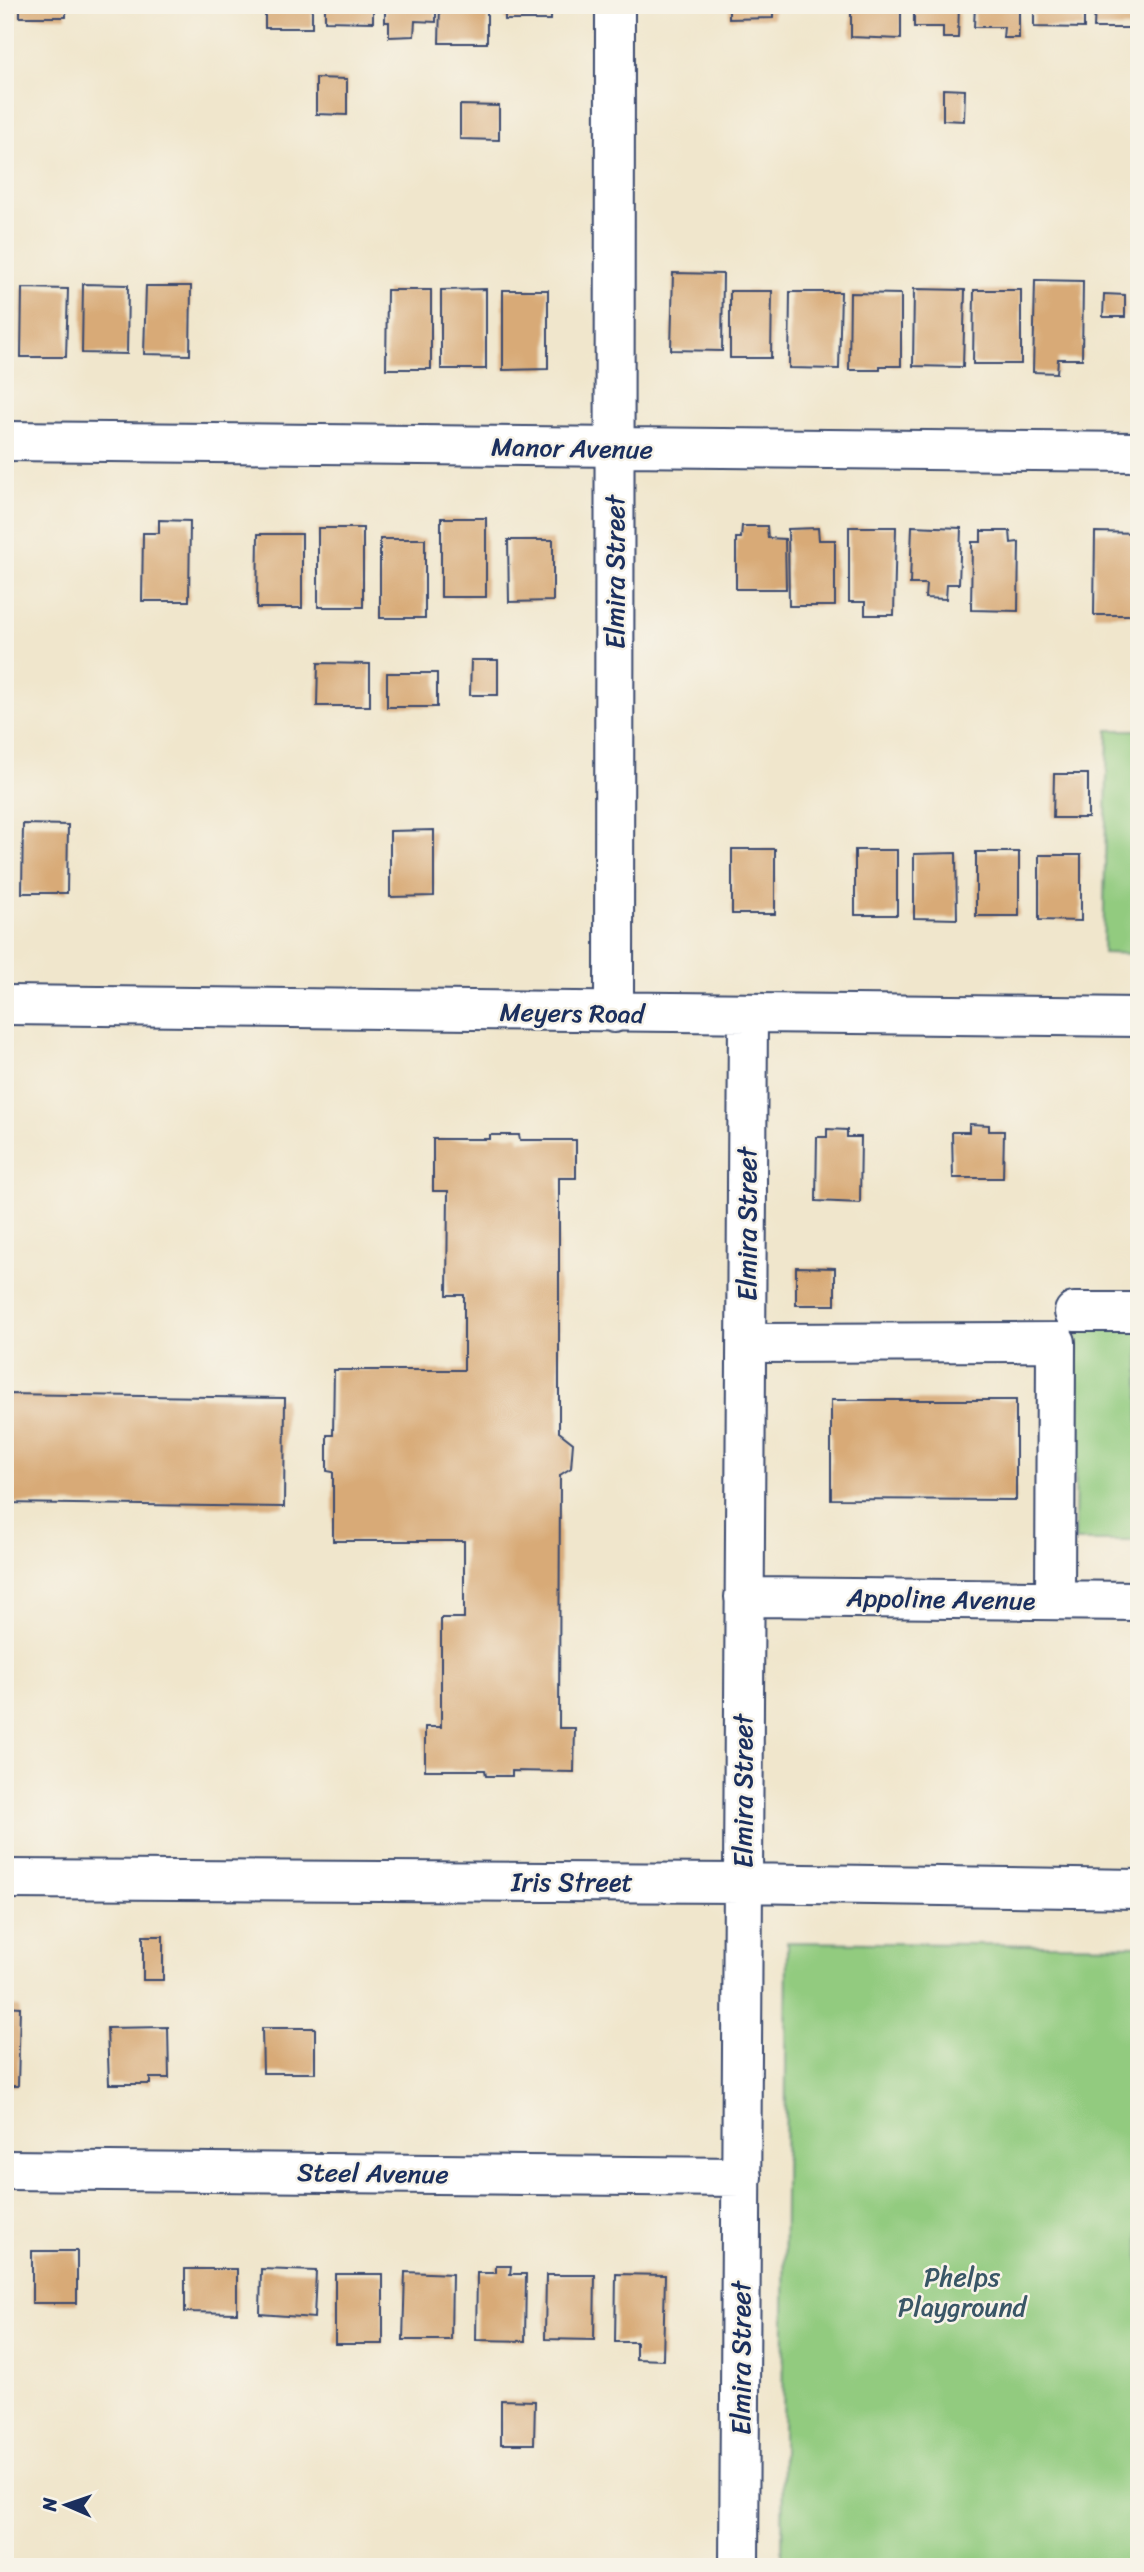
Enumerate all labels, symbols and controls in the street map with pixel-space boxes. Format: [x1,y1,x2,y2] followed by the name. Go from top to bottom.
[491,424,653,472] street label: Manor Avenue
[592,493,638,649] street label: Elmira Street
[499,989,647,1037] street label: Meyers Road
[724,1145,770,1301] street label: Elmira Street
[845,1574,1036,1624] street label: Appoline Avenue
[720,1712,766,1868] street label: Elmira Street
[510,1859,633,1905] street label: Iris Street
[297,2149,449,2197] street label: Steel Avenue
[898,2254,1028,2330] park label: Phelps Playground
[718,2279,764,2435] street label: Elmira Street
[32,2470,102,2540] north arrow
[33,2496,66,2513] text: N

